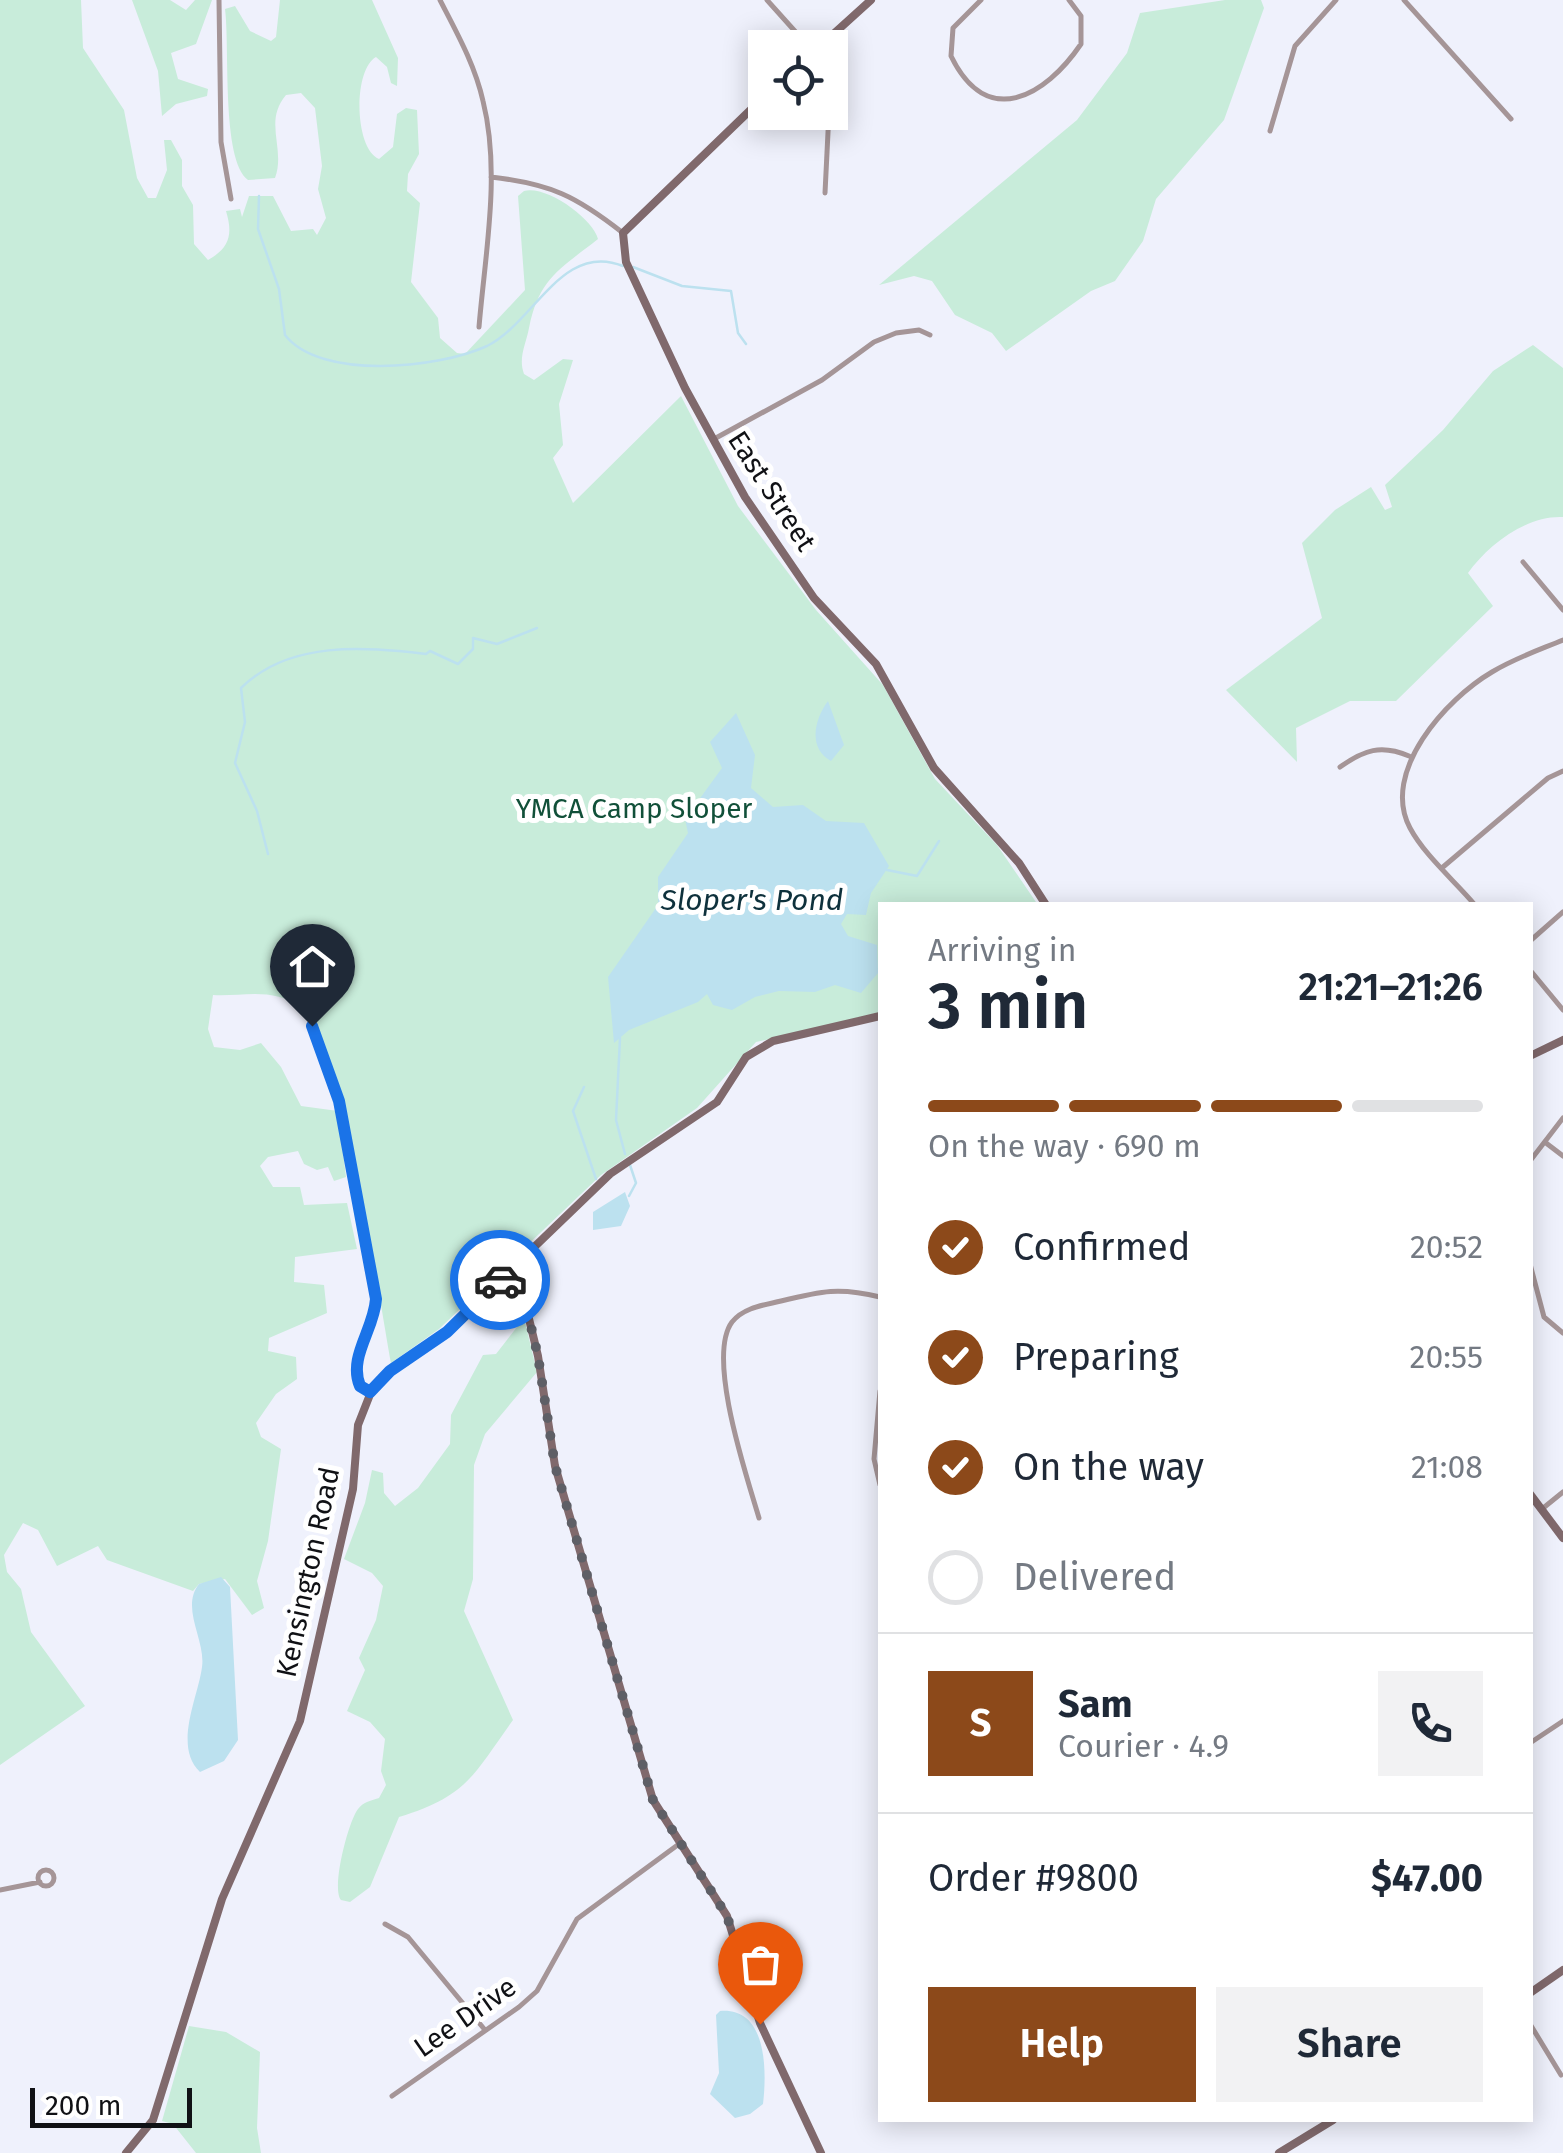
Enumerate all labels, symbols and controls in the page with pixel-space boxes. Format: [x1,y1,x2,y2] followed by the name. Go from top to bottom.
[748,30,848,130] map controls
[748,30,848,130] button: locate
[721,425,823,558] street label: East Street
[516,792,753,825] park label: YMCA Camp Sloper
[660,882,843,918] water label: Sloper's Pond
[270,924,355,1027] pin
[928,931,1076,969] text: Arriving in
[285,939,340,994] icon: home
[1299,964,1483,1010] text: 21:21–21:26
[928,967,1088,1045] text: 3 min
[928,1127,1201,1165] text: On the way · 690 m
[928,1220,983,1275] icon: check
[1013,1224,1191,1270] text: Confirmed
[1410,1228,1483,1266] text: 20:52
[450,1230,550,1330] courier
[473,1253,528,1308] icon: car
[928,1330,983,1385] icon: check
[1013,1334,1179,1380] text: Preparing
[1410,1338,1483,1376] text: 20:55
[928,1440,983,1495] icon: check
[1013,1444,1204,1490] text: On the way
[1411,1448,1483,1486] text: 21:08
[270,1464,346,1680] street label: Kensington Road
[1013,1554,1176,1600] text: Delivered
[1378,1671,1483,1776] button: phone
[1058,1681,1133,1727] text: Sam
[970,1700,991,1746] text: S
[1058,1727,1229,1765] text: Courier · 4.9
[928,1855,1139,1901] text: Order #9800
[1371,1855,1483,1901] text: $47.00
[718,1922,803,2025] pin
[733,1937,788,1992] icon: bag
[408,1970,522,2064] street label: Lee Drive
[928,1987,1196,2102] button: Help
[1216,1987,1483,2102] button: Share
[30,2083,192,2128] scale bar
[45,2089,122,2122] text: 200 m

